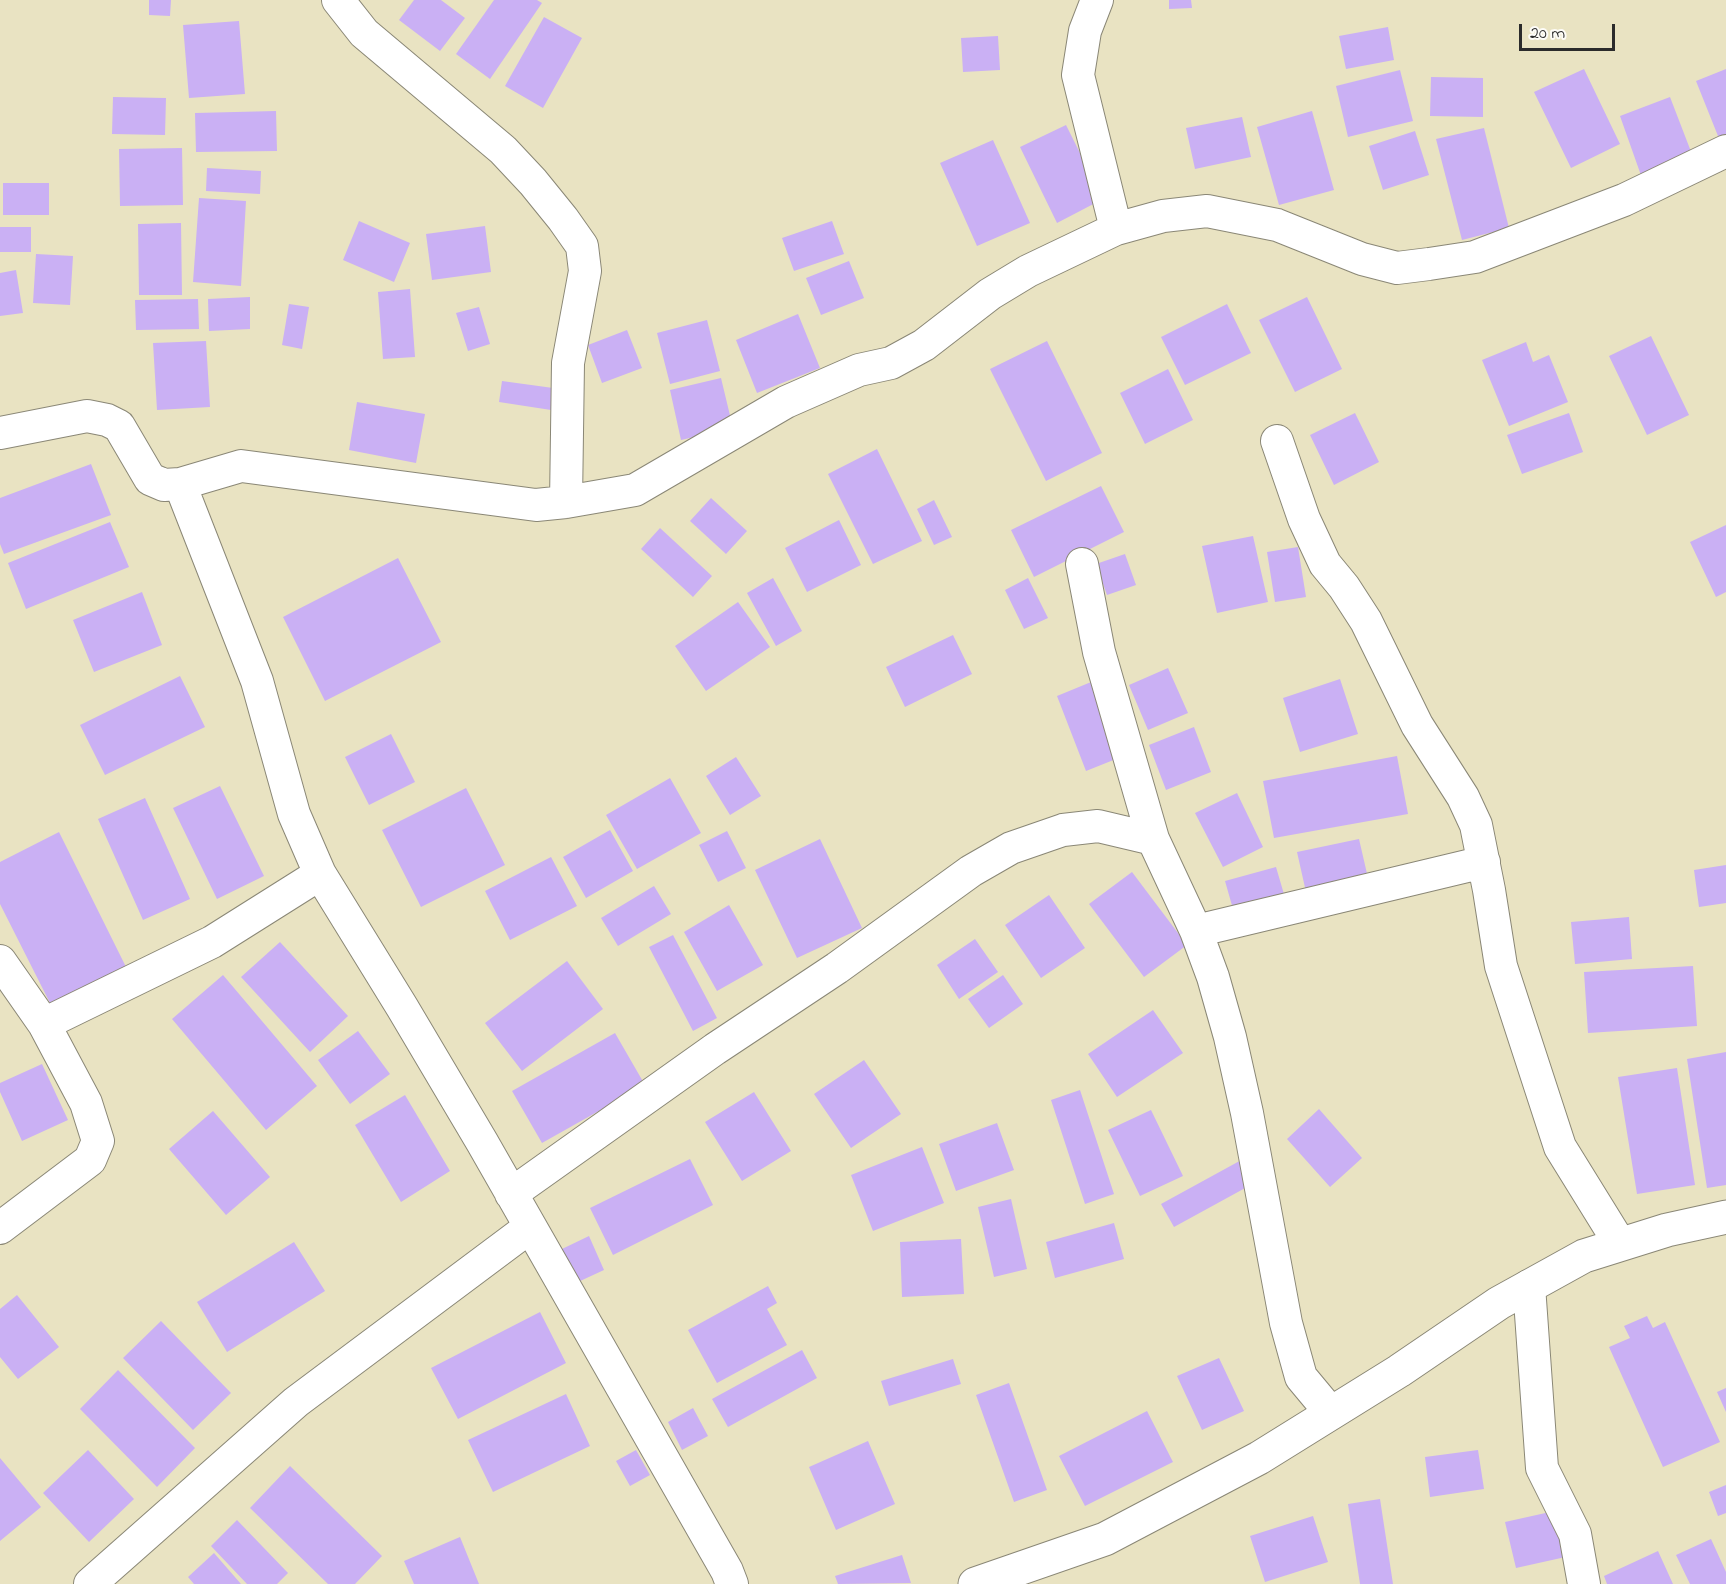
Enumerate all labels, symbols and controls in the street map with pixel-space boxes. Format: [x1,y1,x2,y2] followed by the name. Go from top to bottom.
[1522,12,1618,50] scale bar
[1530,21,1565,47] text: 20 m

